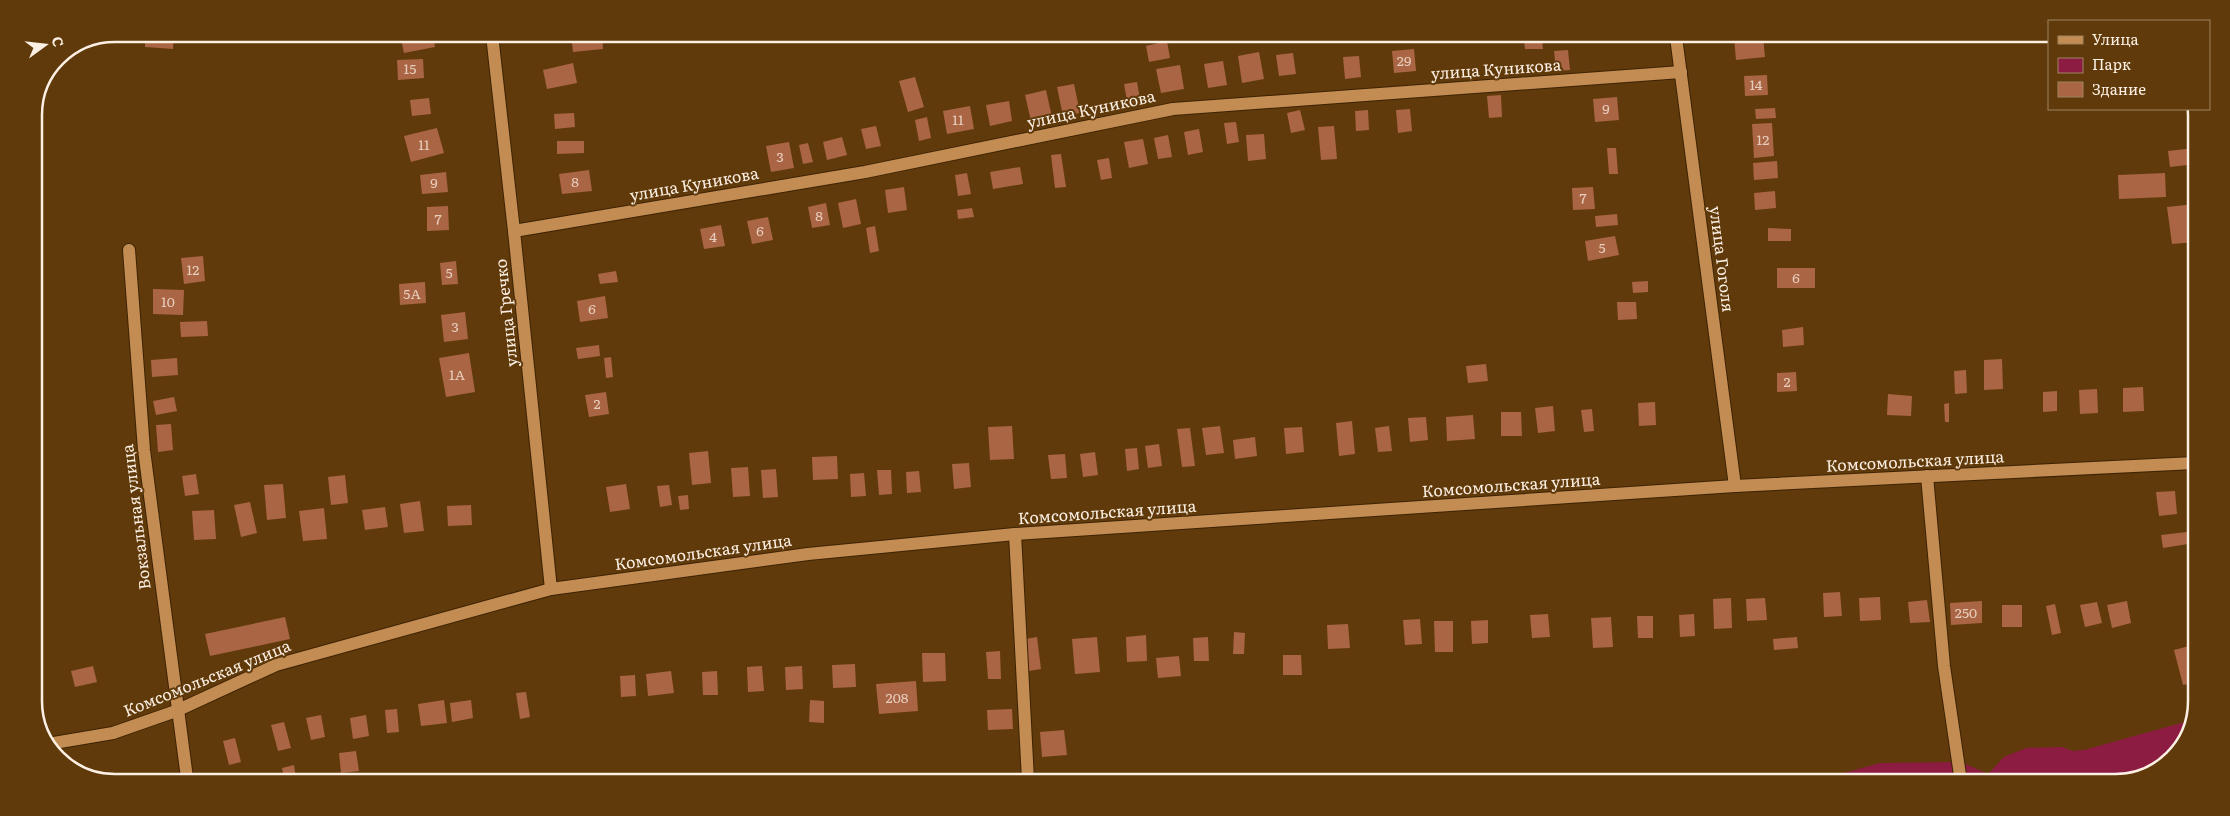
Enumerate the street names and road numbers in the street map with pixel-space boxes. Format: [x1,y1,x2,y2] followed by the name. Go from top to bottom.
[1430,51,1562,85] street label: улица Куникова
[1024,83,1158,133] street label: улица Куникова
[627,160,761,206] street label: улица Куникова
[1705,204,1741,313] street label: улица Гоголя
[487,258,523,368] street label: улица Гречко
[114,443,156,591] street label: Вокзальная улица
[1825,443,2005,477] street label: Комсомольская улица
[1421,466,1601,502] street label: Комсомольская улица
[1017,493,1197,529] street label: Комсомольская улица
[613,527,793,575] street label: Комсомольская улица
[119,632,294,722] street label: Комсомольская улица

